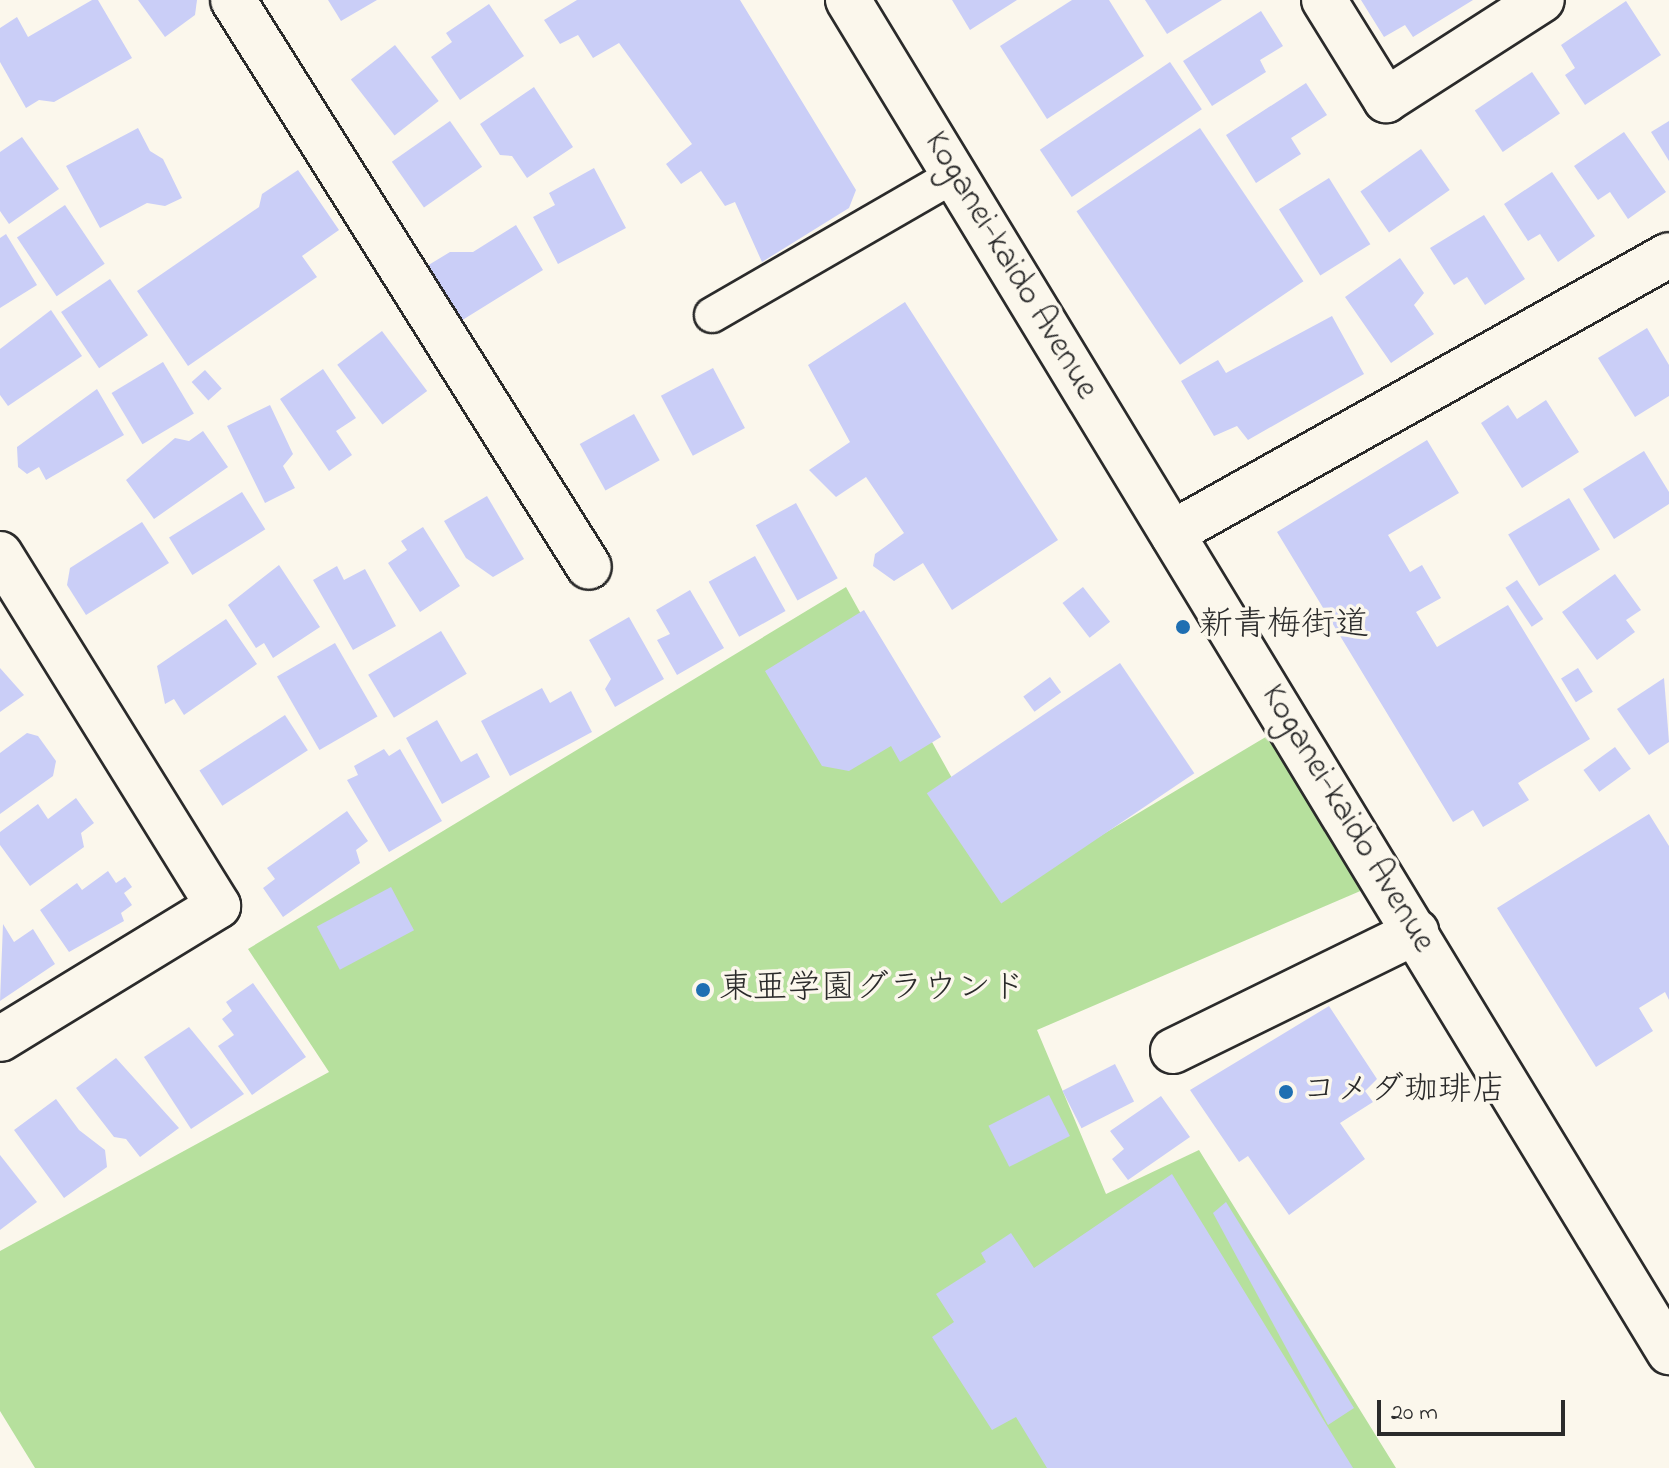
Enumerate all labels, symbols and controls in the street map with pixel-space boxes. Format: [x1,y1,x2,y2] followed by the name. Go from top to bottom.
[914,125,1106,407] street label: Koganei-kaido Avenue
[1199,607,1369,647] place label: 新青梅街道
[1174,618,1192,636] marker: 新青梅街道
[1251,678,1443,960] street label: Koganei-kaido Avenue
[719,970,1025,1010] place label: 東亜学園グラウンド
[694,981,712,999] marker: 東亜学園グラウンド
[1302,1072,1506,1112] place label: コメダ珈琲店
[1277,1083,1295,1101] marker: コメダ珈琲店
[1381,1384,1569,1434] scale bar
[1391,1396,1438,1431] text: 20 m

